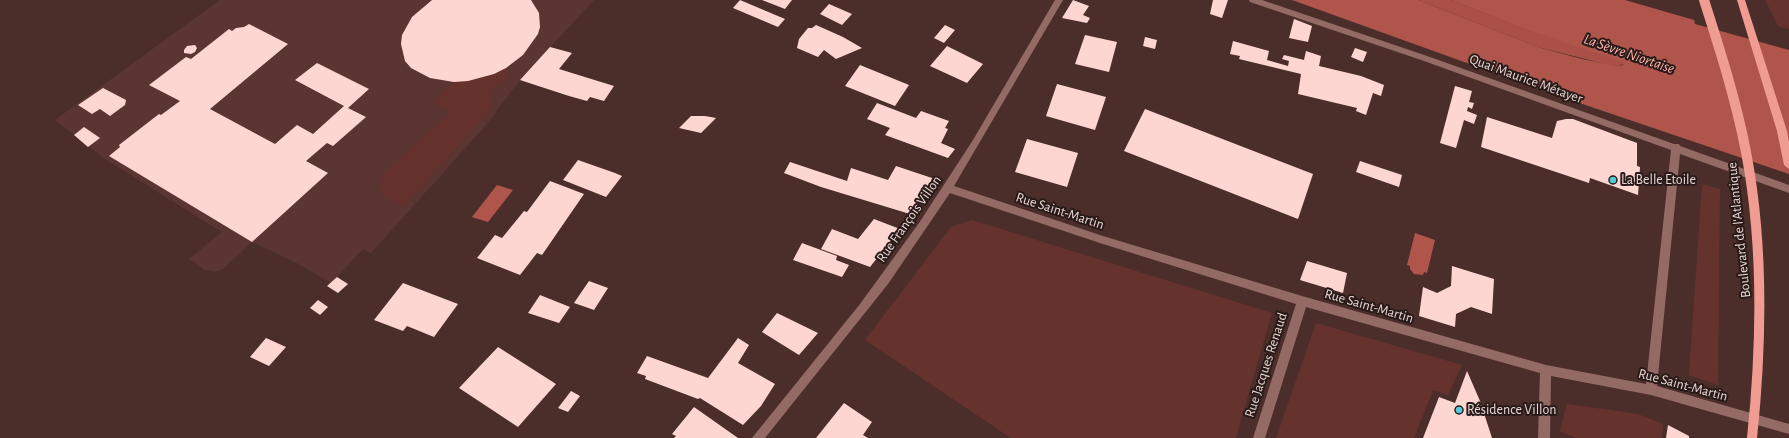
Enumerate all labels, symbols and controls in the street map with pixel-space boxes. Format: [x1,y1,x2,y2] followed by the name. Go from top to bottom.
[1581,30,1677,78] water label: La Sèvre Niortaise
[1467,51,1585,107] street label: Quai Maurice Métayer
[1724,161,1754,299] street label: Boulevard de l'Atlantique
[873,172,945,266] street label: Rue François Villon
[1621,172,1696,188] place label: La Belle Etoile
[1608,175,1618,185] marker: La Belle Etoile
[1014,189,1106,233] street label: Rue Saint-Martin
[1323,285,1415,327] street label: Rue Saint-Martin
[1241,310,1291,420] street label: Rue Jacques Renaud
[1637,365,1729,405] street label: Rue Saint-Martin
[1467,402,1557,418] place label: Résidence Villon
[1454,405,1464,415] marker: Résidence Villon

